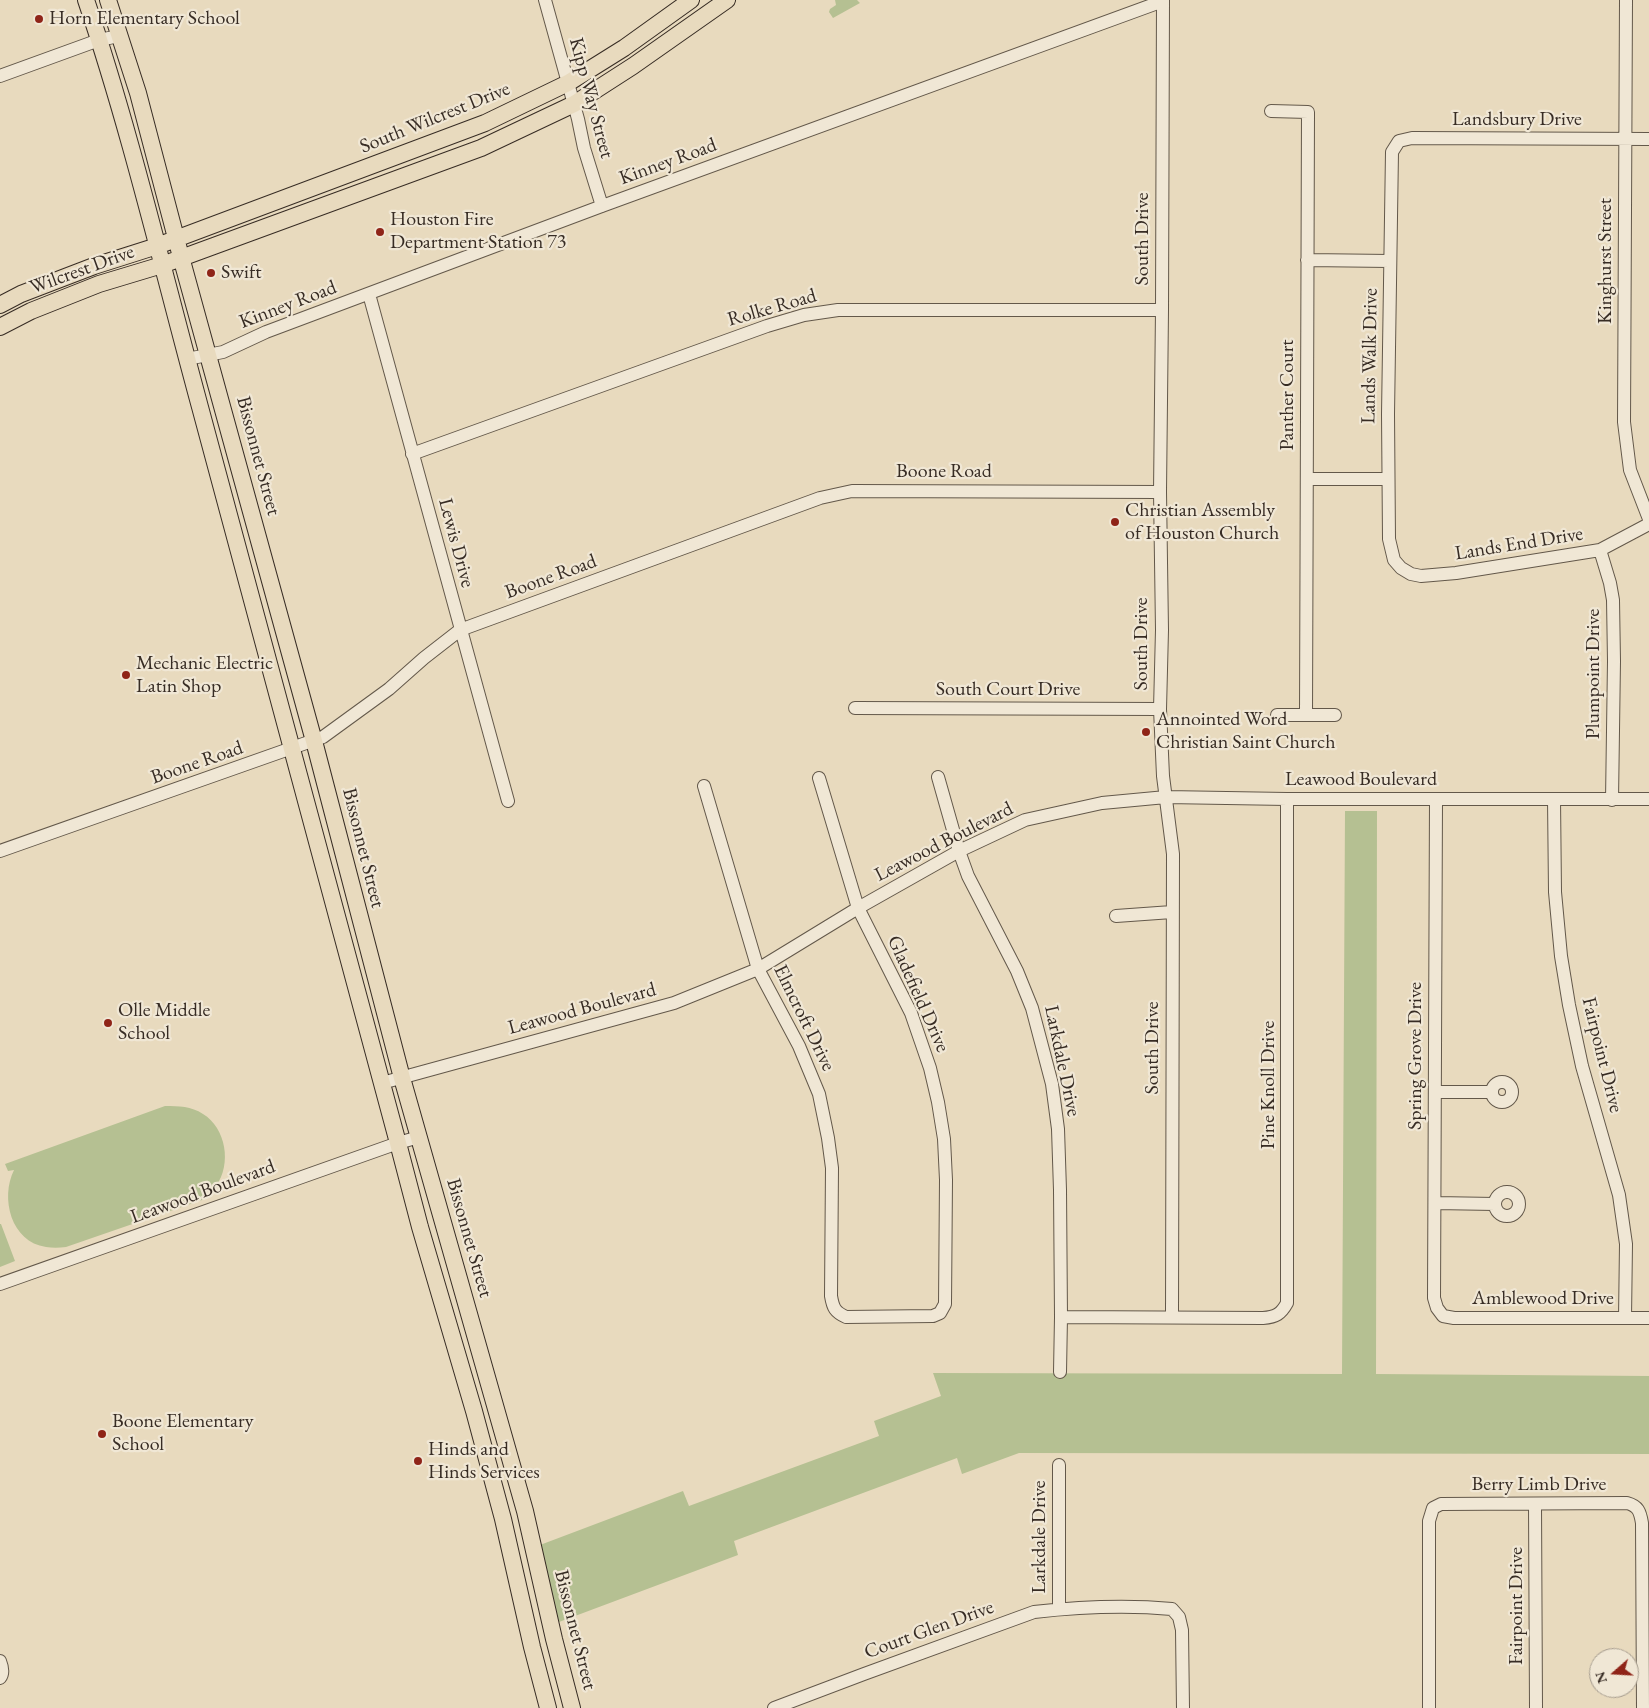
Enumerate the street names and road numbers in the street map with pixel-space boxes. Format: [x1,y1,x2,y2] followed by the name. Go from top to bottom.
[563,35,619,161] street label: Kipp Way Street
[356,77,514,159] street label: South Wilcrest Drive
[1452,108,1582,132] street label: Landsbury Drive
[616,133,720,191] street label: Kinney Road
[1131,192,1155,286] street label: South Drive
[1594,198,1618,324] street label: Kinghurst Street
[26,240,138,300] street label: Wilcrest Drive
[236,276,340,334] street label: Kinney Road
[725,284,819,332] street label: Rolke Road
[1357,288,1383,424] street label: Lands Walk Drive
[1276,339,1300,451] street label: Panther Court
[231,394,285,518] street label: Bissonnet Street
[896,460,992,484] street label: Boone Road
[433,496,479,590] street label: Lewis Drive
[1453,522,1585,566] street label: Lands End Drive
[502,549,600,605] street label: Boone Road
[1130,597,1154,691] street label: South Drive
[1582,609,1606,739] street label: Plumpoint Drive
[936,678,1080,702] street label: South Court Drive
[148,736,246,790] street label: Boone Road
[1285,768,1437,792] street label: Leawood Boulevard
[337,786,389,910] street label: Bissonnet Street
[871,797,1017,887] street label: Leawood Boulevard
[882,932,954,1056] street label: Gladefield Drive
[768,961,840,1075] street label: Elmcroft Drive
[505,978,659,1040] street label: Leawood Boulevard
[1404,982,1428,1130] street label: Spring Grove Drive
[1576,995,1628,1115] street label: Fairpoint Drive
[1141,1001,1165,1095] street label: South Drive
[1039,1003,1085,1119] street label: Larkdale Drive
[1257,1021,1281,1149] street label: Pine Knoll Drive
[127,1155,279,1229] street label: Leawood Boulevard
[441,1176,497,1300] street label: Bissonnet Street
[1472,1287,1614,1311] street label: Amblewood Drive
[1472,1473,1606,1497] street label: Berry Limb Drive
[1028,1480,1052,1594] street label: Larkdale Drive
[1505,1547,1529,1665] street label: Fairpoint Drive
[549,1568,601,1692] street label: Bissonnet Street
[861,1595,997,1665] street label: Court Glen Drive

